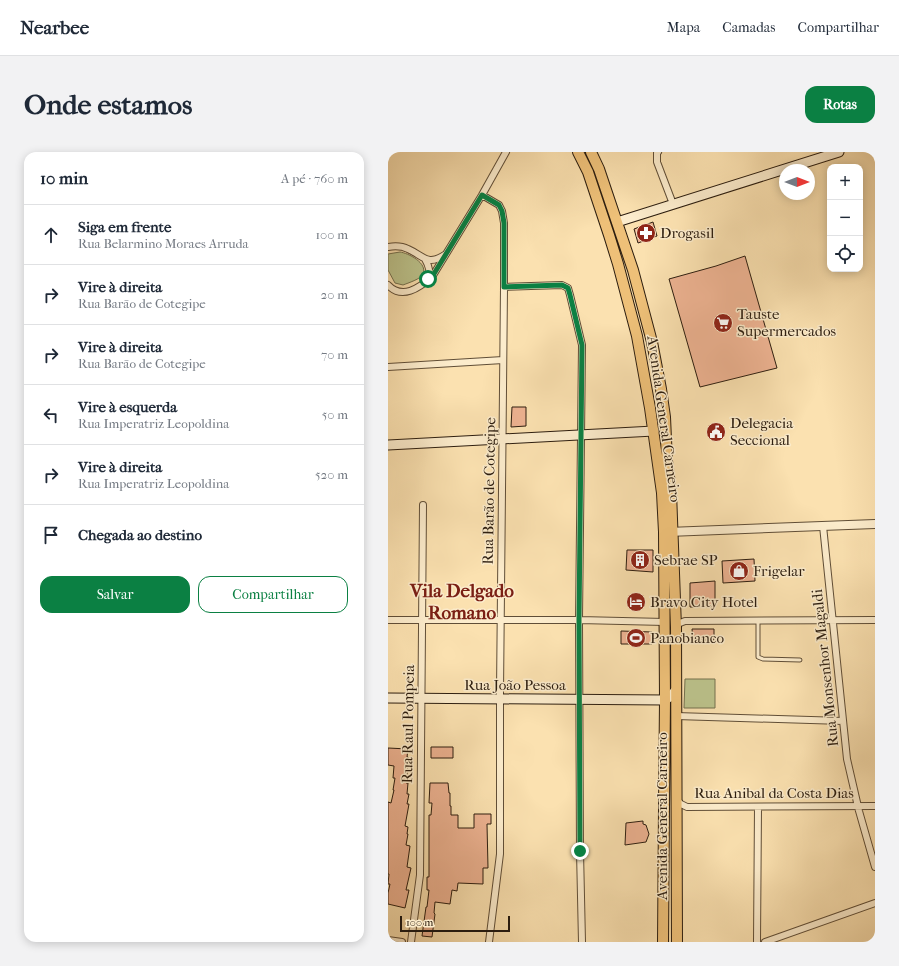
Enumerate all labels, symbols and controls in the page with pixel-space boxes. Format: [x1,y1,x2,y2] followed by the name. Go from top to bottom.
[20,17,89,39] text: Nearbee
[667,19,700,36] text: Mapa
[722,19,776,36] text: Camadas
[798,19,879,36] text: Compartilhar
[805,86,875,123] button: Rotas
[24,88,192,121] text: Onde estamos
[779,164,815,200] north arrow
[827,164,863,272] map controls
[827,164,863,200] button: +
[40,168,88,188] text: 10 min
[281,171,348,186] text: A pé · 760 m
[827,200,863,236] button: −
[78,218,171,236] text: Siga em frente
[635,222,657,244] pharmacy icon: Drogasil
[40,224,62,246] icon: ahead
[660,224,714,242] place label: Drogasil
[315,227,348,242] text: 100 m
[78,236,249,251] text: Rua Belarmino Moraes Arruda
[827,236,863,272] button: locate
[419,270,437,288] route start
[78,278,162,296] text: Vire à direita
[40,284,62,306] icon: right
[321,287,348,302] text: 20 m
[78,296,206,311] text: Rua Barão de Cotegipe
[737,305,837,340] place label: Tauste Supermercados
[712,312,734,334] supermarket icon: Tauste Supermercados
[643,334,685,504] street label: Avenida General Carneiro
[78,338,162,356] text: Vire à direita
[40,344,62,366] icon: right
[321,347,348,362] text: 70 m
[78,356,206,371] text: Rua Barão de Cotegipe
[78,398,177,416] text: Vire à esquerda
[40,404,62,426] icon: left
[322,407,348,422] text: 50 m
[730,414,794,449] place label: Delegacia Seccional
[78,416,229,431] text: Rua Imperatriz Leopoldina
[479,417,499,565] street label: Rua Barão de Cotegipe
[705,421,727,443] public building icon: Delegacia Seccional
[78,458,162,476] text: Vire à direita
[40,464,62,486] icon: right
[315,467,348,482] text: 520 m
[78,476,229,491] text: Rua Imperatriz Leopoldina
[40,524,62,546] icon: arrive
[78,526,202,544] text: Chegada ao destino
[629,549,651,571] building icon: Sebrae SP
[654,551,718,569] place label: Sebrae SP
[728,560,750,582] shop icon: Frigelar
[753,562,805,580] place label: Frigelar
[40,576,190,613] button: Salvar
[198,576,348,613] button: Compartilhar
[409,580,514,624] district label: Vila Delgado Romano
[808,588,842,748] street label: Rua Monsenhor Magaldi
[625,591,647,613] hotel icon: Bravo City Hotel
[650,593,758,611] place label: Bravo City Hotel
[625,627,647,649] sports icon: Panobianco
[650,629,724,647] place label: Panobianco
[398,663,418,784] street label: Rua Raul Pompeia
[464,676,567,694] street label: Rua João Pessoa
[653,732,671,901] street label: Avenida General Carneiro
[694,784,854,802] street label: Rua Anibal da Costa Dias
[571,842,589,860] route end
[400,914,510,933] scale bar
[406,916,434,929] text: 100 m

